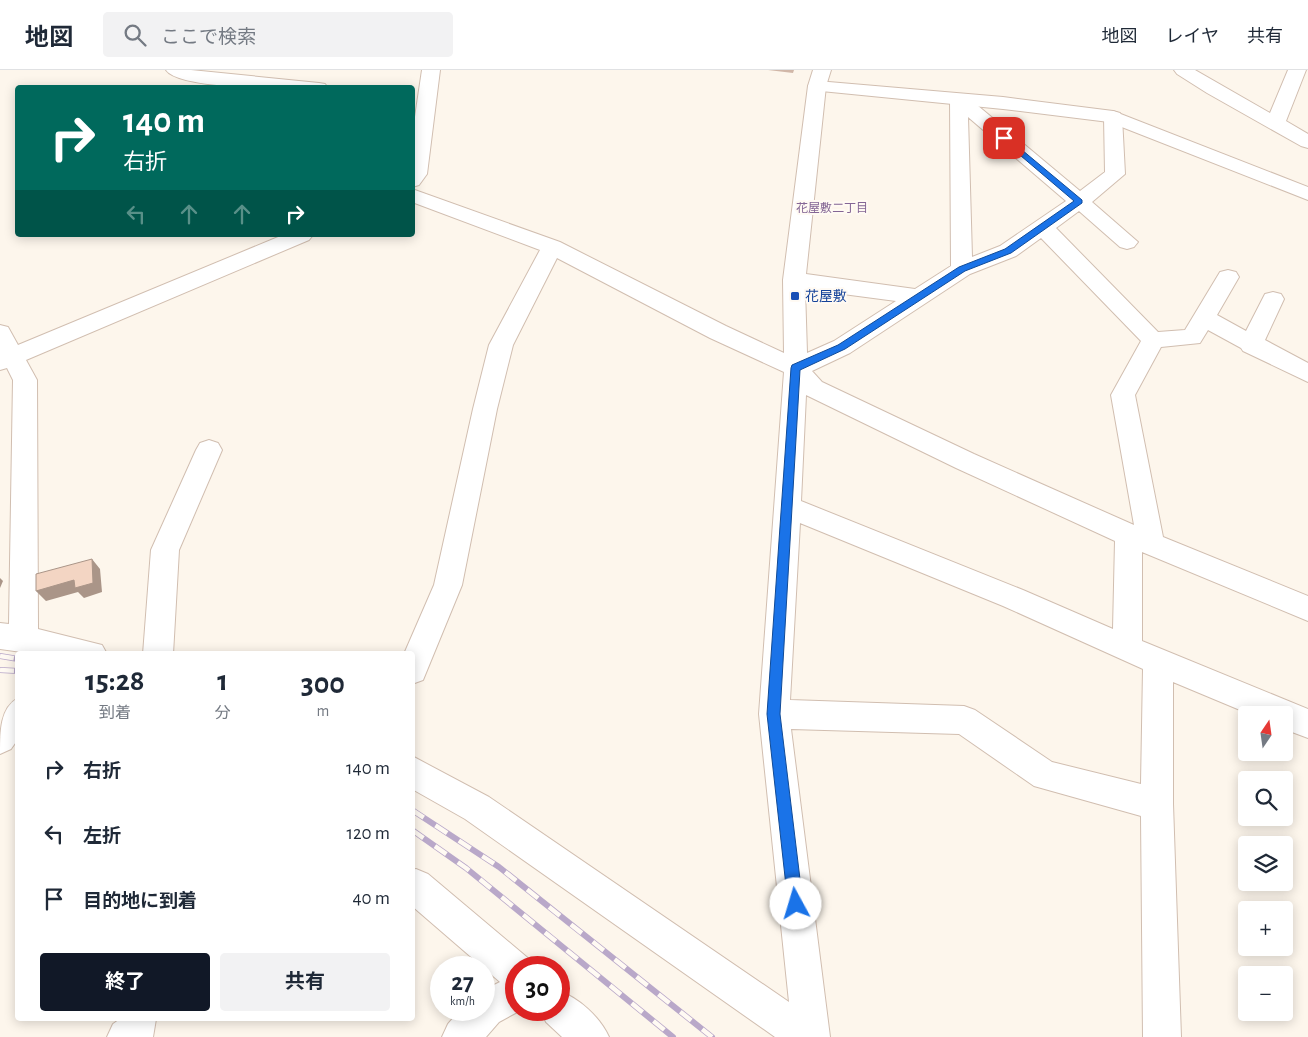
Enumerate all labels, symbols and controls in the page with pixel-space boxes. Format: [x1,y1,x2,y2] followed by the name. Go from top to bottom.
[103,12,453,57] search box
[121,21,149,49] icon: search
[25,26,73,50] text: 地図
[161,28,256,47] text: ここで検索
[1102,28,1138,46] text: 地図
[1166,28,1219,46] text: レイヤ
[1247,28,1283,46] text: 共有
[123,104,205,139] text: 140 m
[40,105,105,170] icon: right
[983,117,1025,159] pin
[990,124,1018,152] icon: arrive
[123,151,167,173] text: 右折
[122,200,150,228] icon: left
[175,200,203,228] icon: ahead
[228,200,256,228] icon: ahead
[281,200,309,228] icon: right
[796,201,868,214] district label: 花屋敷二丁目
[805,288,847,304] place label: 花屋敷
[789,290,801,302] marker: 花屋敷
[85,666,145,696] text: 15:28
[217,666,228,696] text: 1
[301,669,345,699] text: 300
[316,703,329,719] text: m
[99,705,131,721] text: 到着
[215,705,231,721] text: 分
[1238,706,1292,761] north arrow
[1238,706,1293,1021] map controls
[40,755,68,783] icon: right
[346,759,390,778] text: 140 m
[83,762,121,781] text: 右折
[1238,771,1293,826] button: search
[40,820,68,848] icon: left
[346,824,390,843] text: 120 m
[83,827,121,846] text: 左折
[1238,836,1293,891] button: layers
[769,877,821,929] position arrow
[40,885,68,913] icon: arrive
[352,889,390,908] text: 40 m
[83,892,197,911] text: 目的地に到着
[1238,901,1293,956] button: +
[40,953,210,1011] button: 終了
[220,953,390,1011] button: 共有
[505,956,570,1021] speed limit sign: 30
[1238,966,1293,1021] button: −
[451,970,474,995] text: 27
[450,995,475,1007] text: km/h

